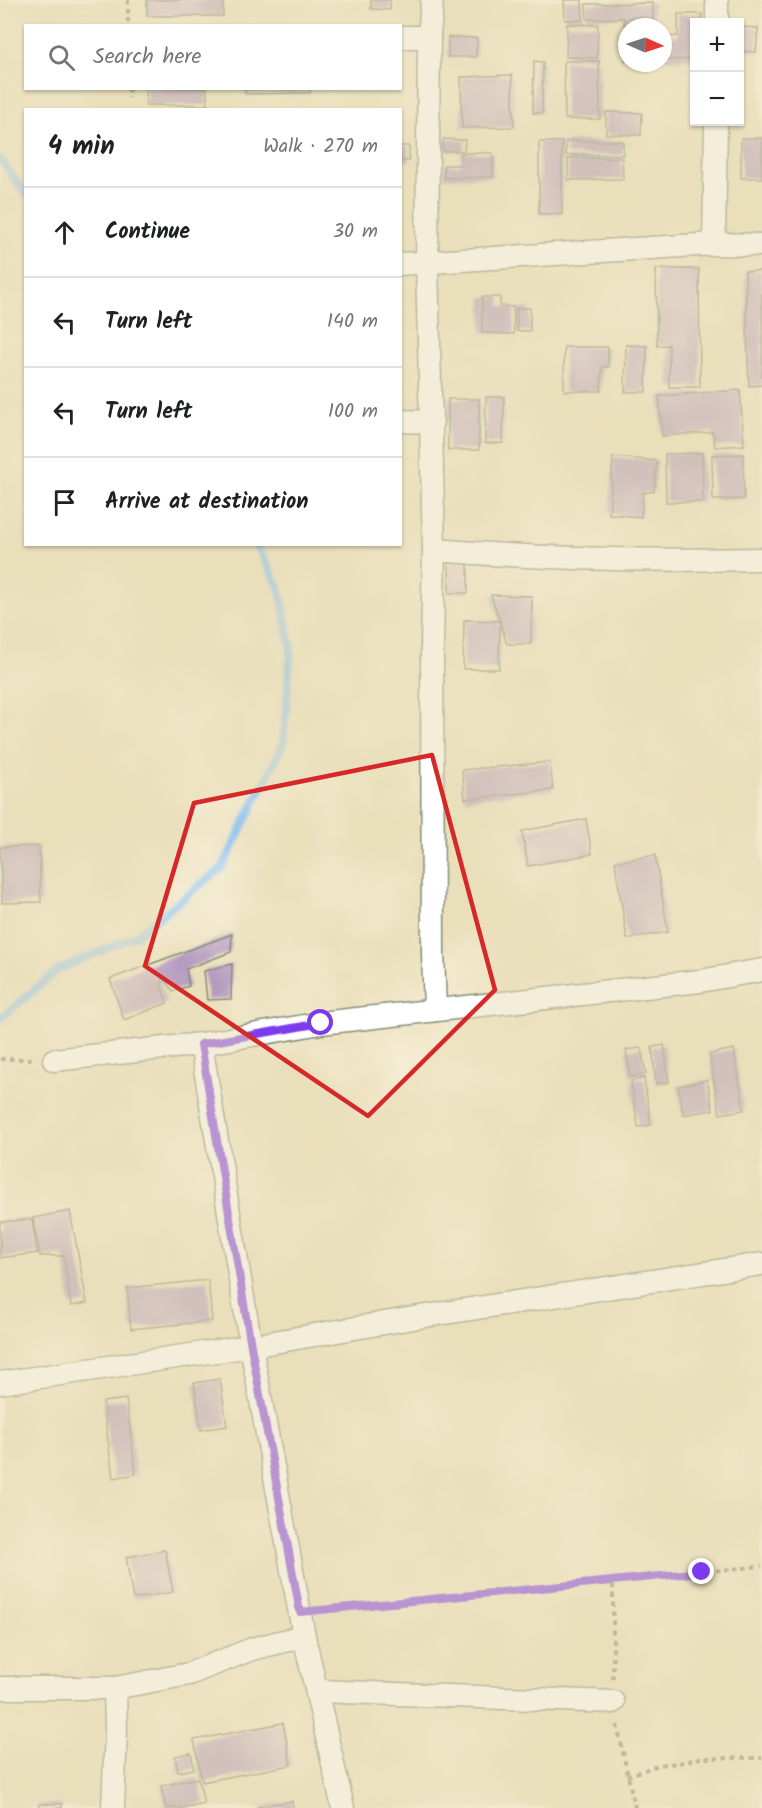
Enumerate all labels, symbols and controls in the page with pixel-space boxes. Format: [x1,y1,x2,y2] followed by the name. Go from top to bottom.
[618,18,672,72] north arrow
[690,18,744,126] map controls
[690,18,744,72] button: +
[24,24,402,90] search box
[93,40,201,75] text: Search here
[45,41,78,74] icon: search
[690,72,744,126] button: −
[48,126,115,168] text: 4 min
[263,131,378,163] text: Walk · 270 m
[105,215,190,250] text: Continue
[48,216,81,249] icon: ahead
[333,216,378,248] text: 30 m
[105,305,192,340] text: Turn left
[48,306,81,339] icon: left
[327,306,378,338] text: 140 m
[105,395,192,430] text: Turn left
[48,396,81,429] icon: left
[328,396,378,428] text: 100 m
[105,485,308,520] text: Arrive at destination
[48,486,81,519] icon: arrive
[307,1009,333,1035] route start
[688,1558,714,1584] route end

